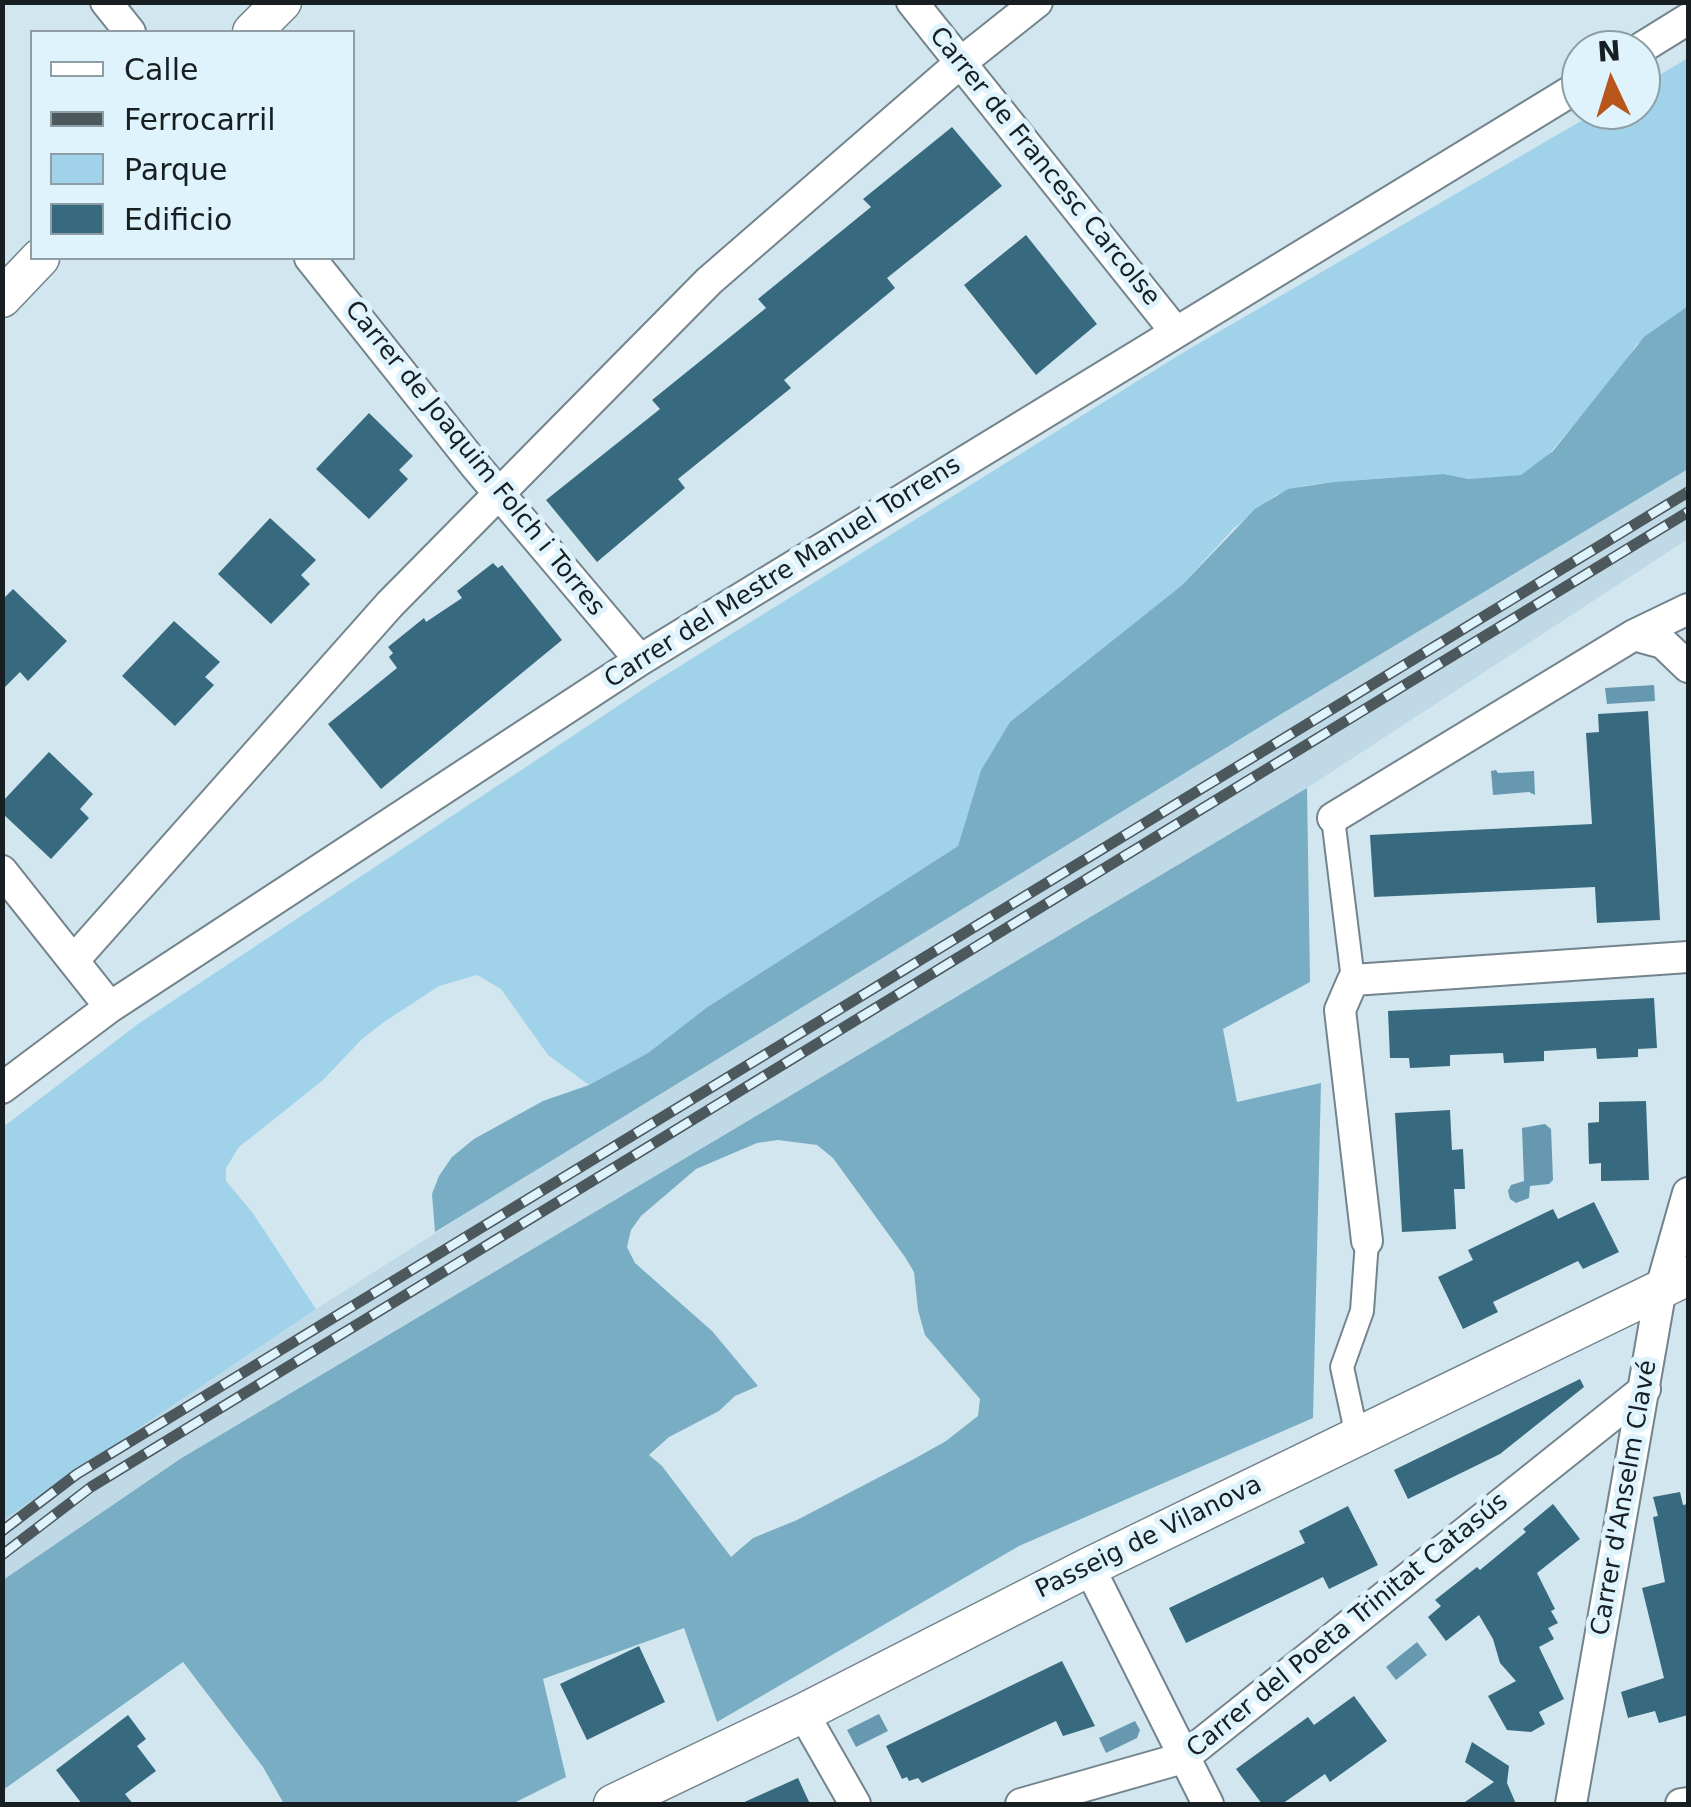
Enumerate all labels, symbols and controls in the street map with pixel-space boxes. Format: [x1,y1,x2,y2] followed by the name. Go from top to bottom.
[922,22,1166,312] street label: Carrer de Francesc Carcolse
[30,30,355,260] legend
[1561,30,1661,130] north arrow
[1596,34,1622,69] text: N
[124,52,198,87] text: Calle
[124,102,276,137] text: Ferrocarril
[124,152,227,187] text: Parque
[124,202,232,237] text: Edificio
[338,295,610,623] street label: Carrer de Joaquim Folch i Torres
[600,451,966,695] street label: Carrer del Mestre Manuel Torrens
[1586,1358,1664,1638] street label: Carrer d'Anselm Clavé
[1031,1470,1267,1606] street label: Passeig de Vilanova
[1181,1487,1515,1765] street label: Carrer del Poeta Trinitat Catasús

